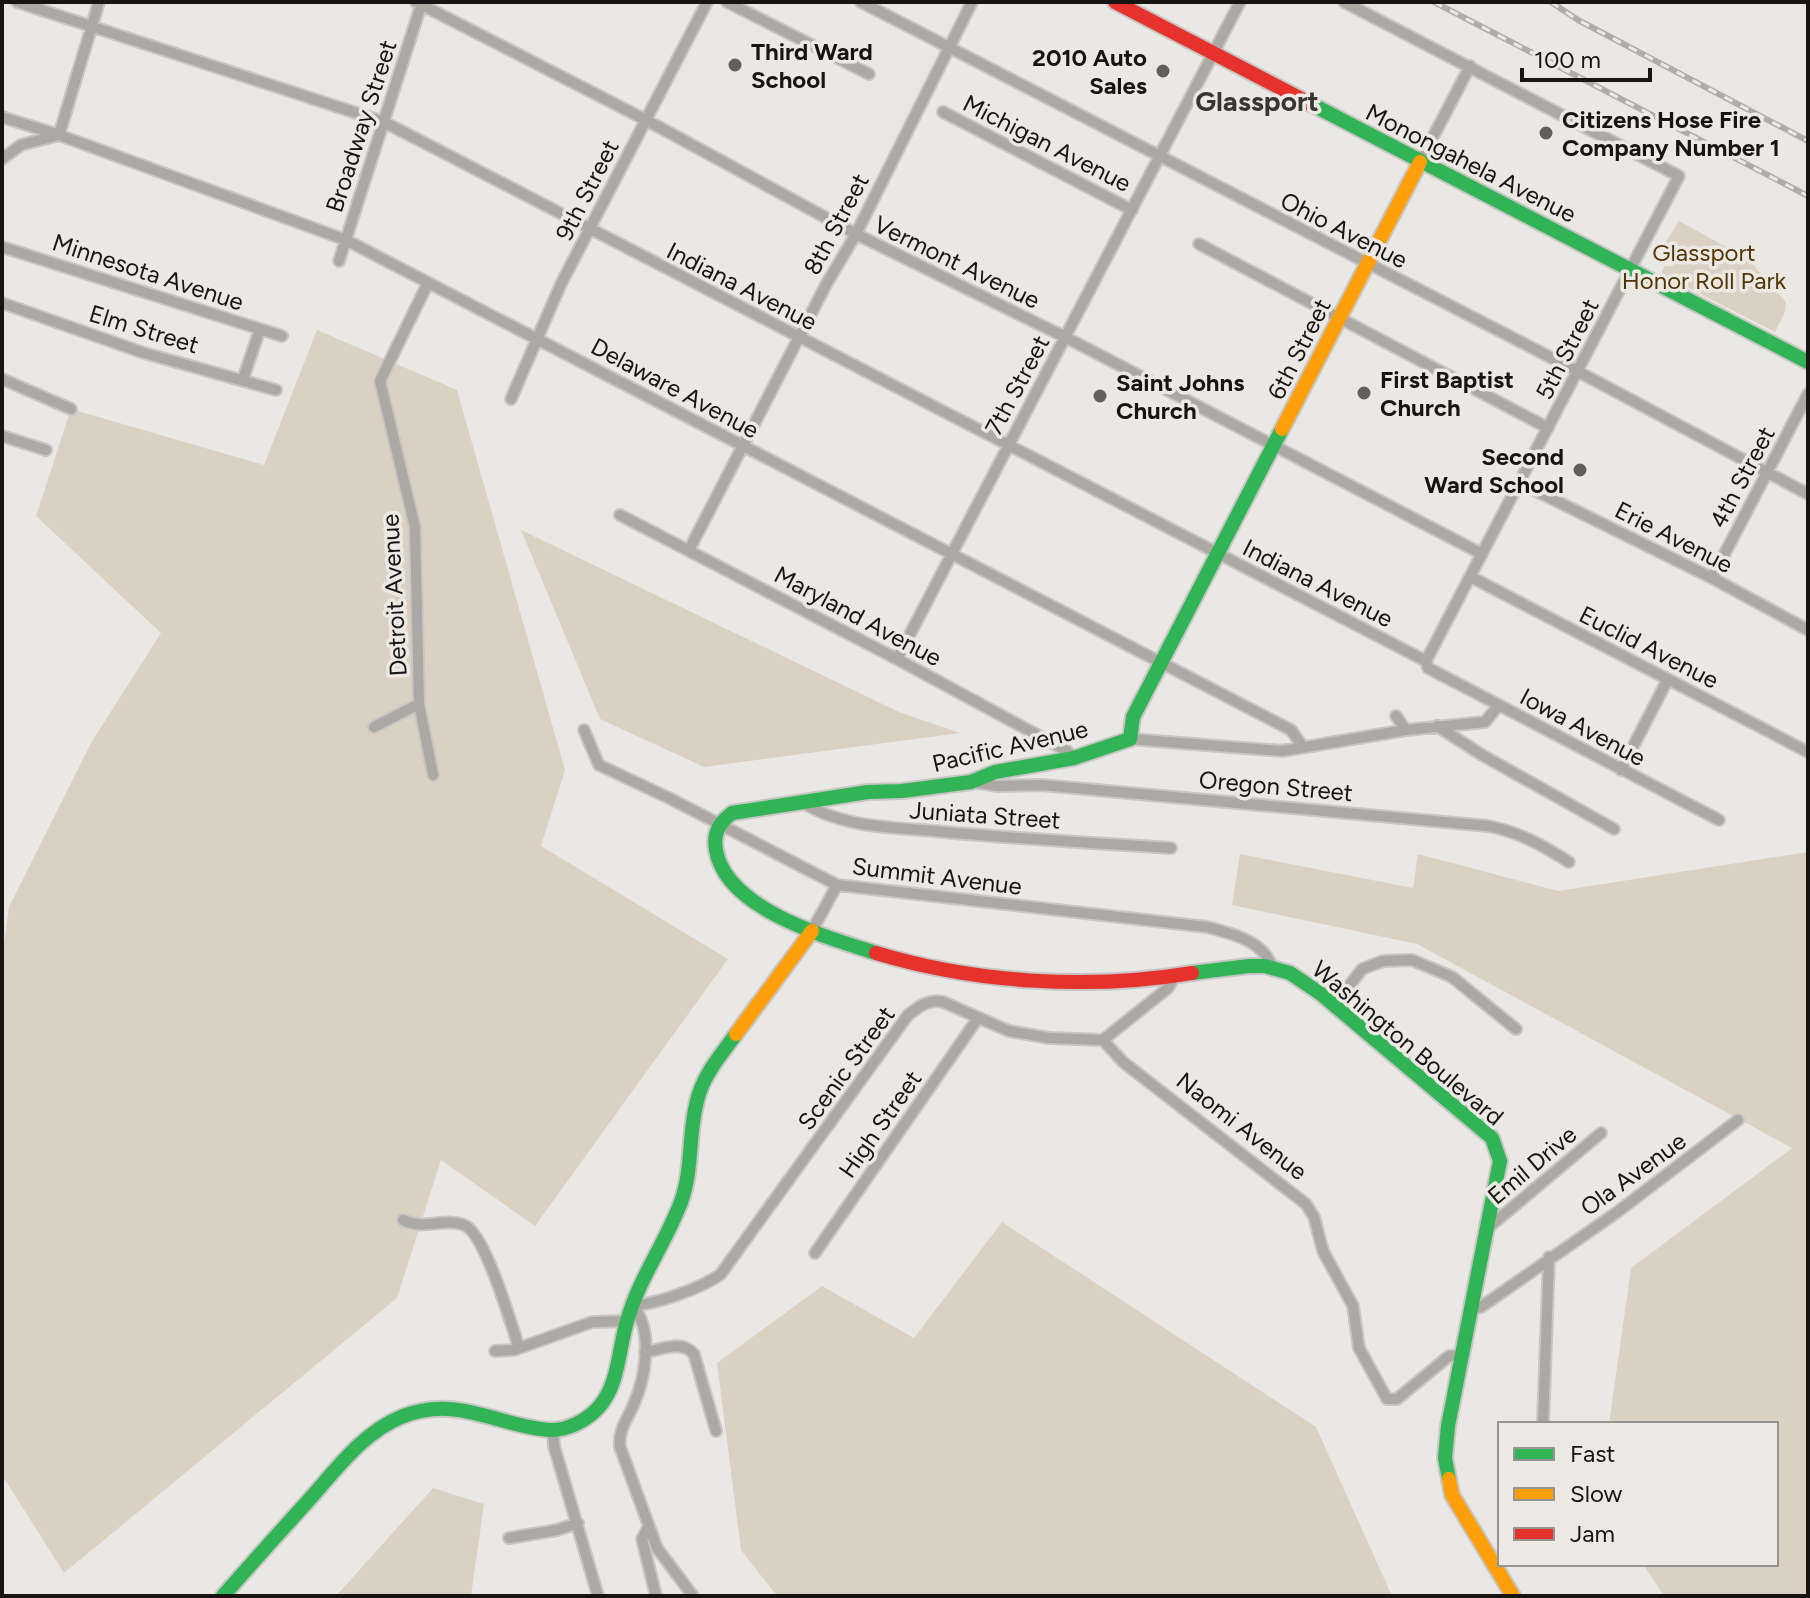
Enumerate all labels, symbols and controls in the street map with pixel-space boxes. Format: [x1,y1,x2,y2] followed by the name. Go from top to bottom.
[1522,32,1650,82] scale bar
[319,36,403,216] street label: Broadway Street
[751,37,873,94] place label: Third Ward School
[1032,43,1147,100] place label: 2010 Auto Sales
[1534,45,1601,74] text: 100 m
[726,56,744,74] marker: Third Ward School
[1154,62,1172,80] marker: 2010 Auto Sales
[1195,84,1319,118] district label: Glassport
[958,88,1136,198] street label: Michigan Avenue
[1361,97,1581,229] street label: Monongahela Avenue
[1562,105,1780,162] place label: Citizens Hose Fire Company Number 1
[1537,124,1555,142] marker: Citizens Hose Fire Company Number 1
[549,135,625,245] street label: 9th Street
[797,168,875,280] street label: 8th Street
[1276,186,1412,274] street label: Ohio Avenue
[869,209,1045,315] street label: Vermont Avenue
[49,227,247,317] street label: Minnesota Avenue
[662,236,822,336] street label: Indiana Avenue
[1622,238,1787,295] park label: Glassport Honor Roll Park
[1261,294,1337,404] street label: 6th Street
[1529,294,1605,404] street label: 5th Street
[86,299,202,359] street label: Elm Street
[979,330,1055,440] street label: 7th Street
[586,332,764,444] street label: Delaware Avenue
[1380,365,1514,422] place label: First Baptist Church
[1116,368,1244,425] place label: Saint Johns Church
[1355,384,1373,402] marker: First Baptist Church
[1091,387,1109,405] marker: Saint Johns Church
[1703,421,1781,533] street label: 4th Street
[1424,442,1564,499] place label: Second Ward School
[1571,461,1589,479] marker: Second Ward School
[1610,495,1738,579] street label: Erie Avenue
[375,513,413,677] street label: Detroit Avenue
[1238,533,1398,633] street label: Indiana Avenue
[769,560,947,672] street label: Maryland Avenue
[1574,599,1724,695] street label: Euclid Avenue
[1515,682,1651,772] street label: Iowa Avenue
[929,714,1091,778] street label: Pacific Avenue
[1198,765,1354,807] street label: Oregon Street
[909,795,1061,835] street label: Juniata Street
[851,851,1023,901] street label: Summit Avenue
[1306,954,1510,1132] street label: Washington Boulevard
[791,1000,901,1136] street label: Scenic Street
[833,1065,927,1183] street label: High Street
[1171,1066,1313,1186] street label: Naomi Avenue
[1482,1120,1582,1210] street label: Emil Drive
[1575,1126,1691,1222] street label: Ola Avenue
[1498,1422,1778,1566] legend
[1570,1439,1615,1468] text: Fast
[1570,1479,1623,1508] text: Slow
[1570,1519,1615,1548] text: Jam

